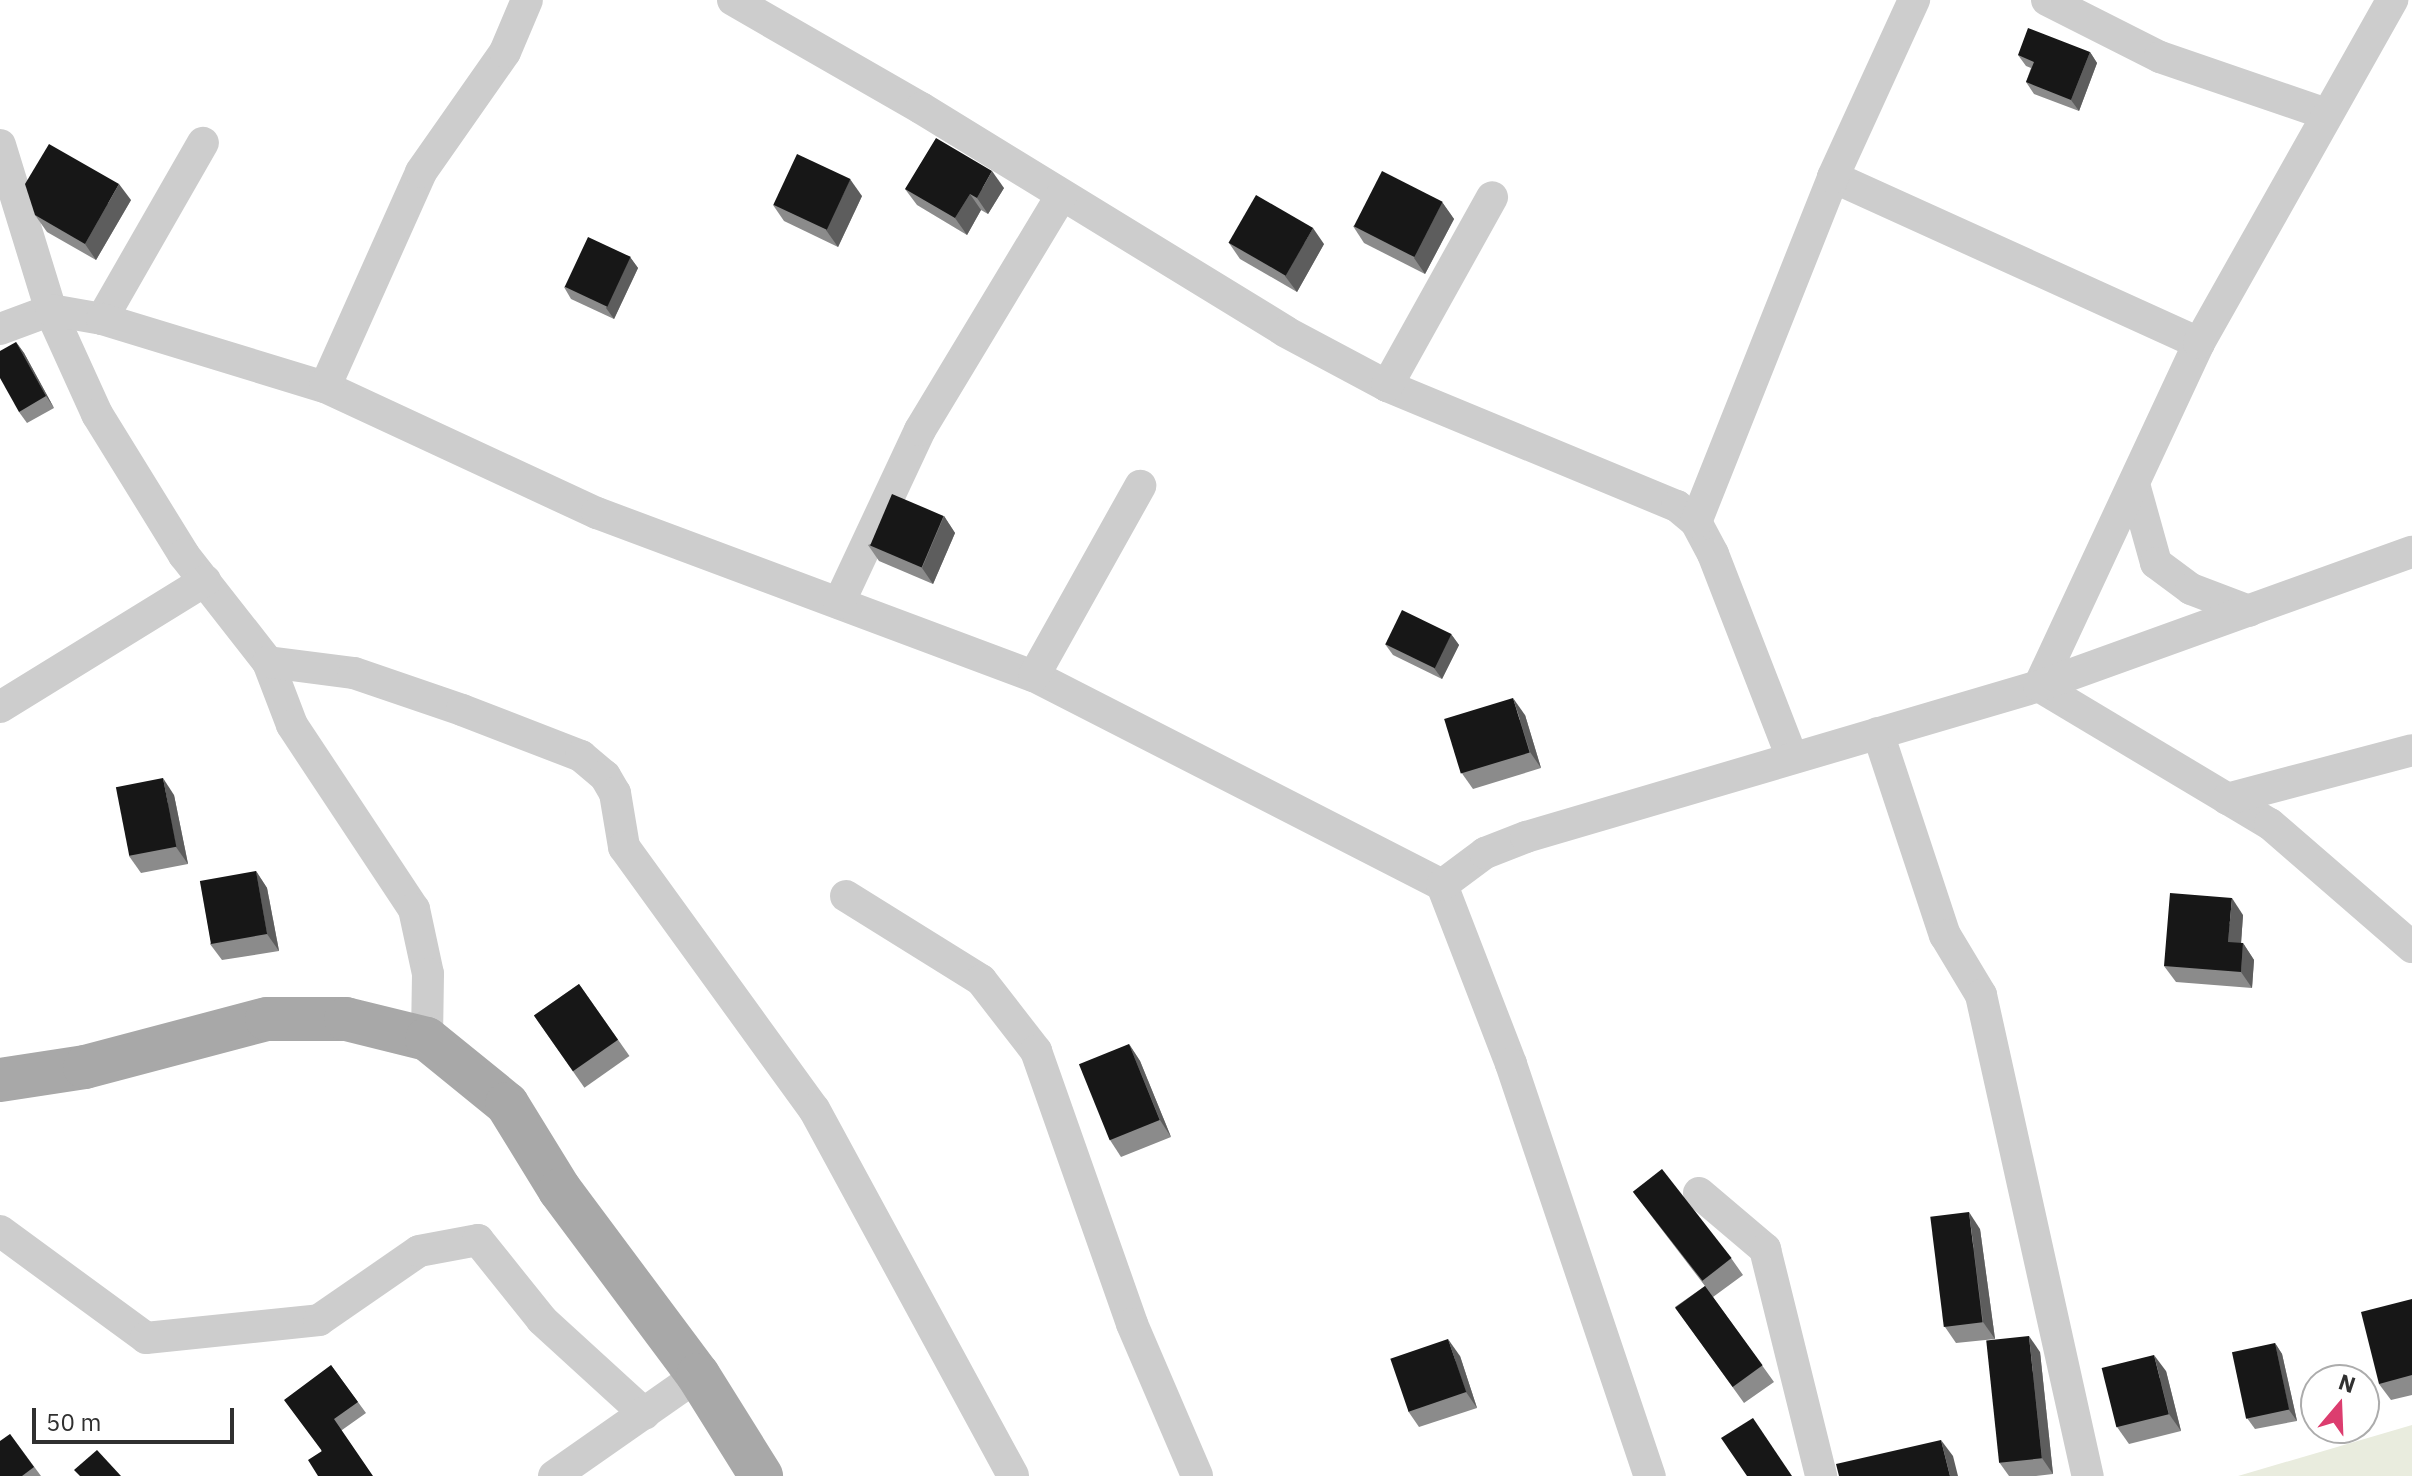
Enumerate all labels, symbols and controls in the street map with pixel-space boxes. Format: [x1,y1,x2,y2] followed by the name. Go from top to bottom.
[2300,1364,2380,1444] north arrow
[2335,1366,2360,1399] text: N
[36,1392,238,1442] scale bar
[46,1406,101,1438] text: 50 m

